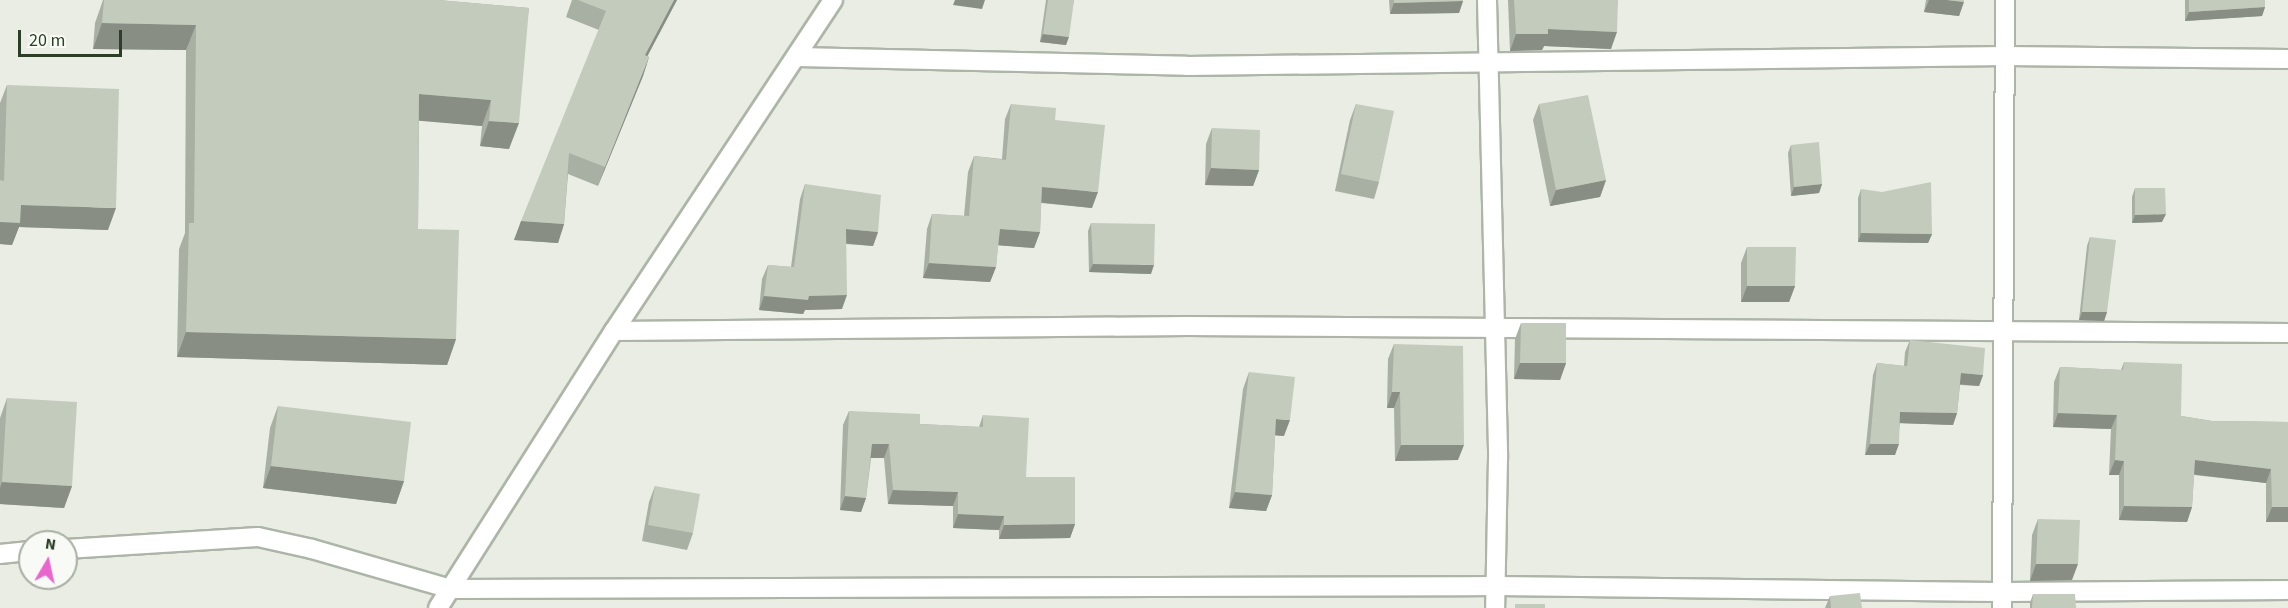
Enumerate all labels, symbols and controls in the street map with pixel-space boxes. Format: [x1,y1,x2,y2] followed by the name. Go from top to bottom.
[21,18,124,56] scale bar
[29,28,65,53] text: 20 m
[18,530,78,590] north arrow
[44,532,57,556] text: N

